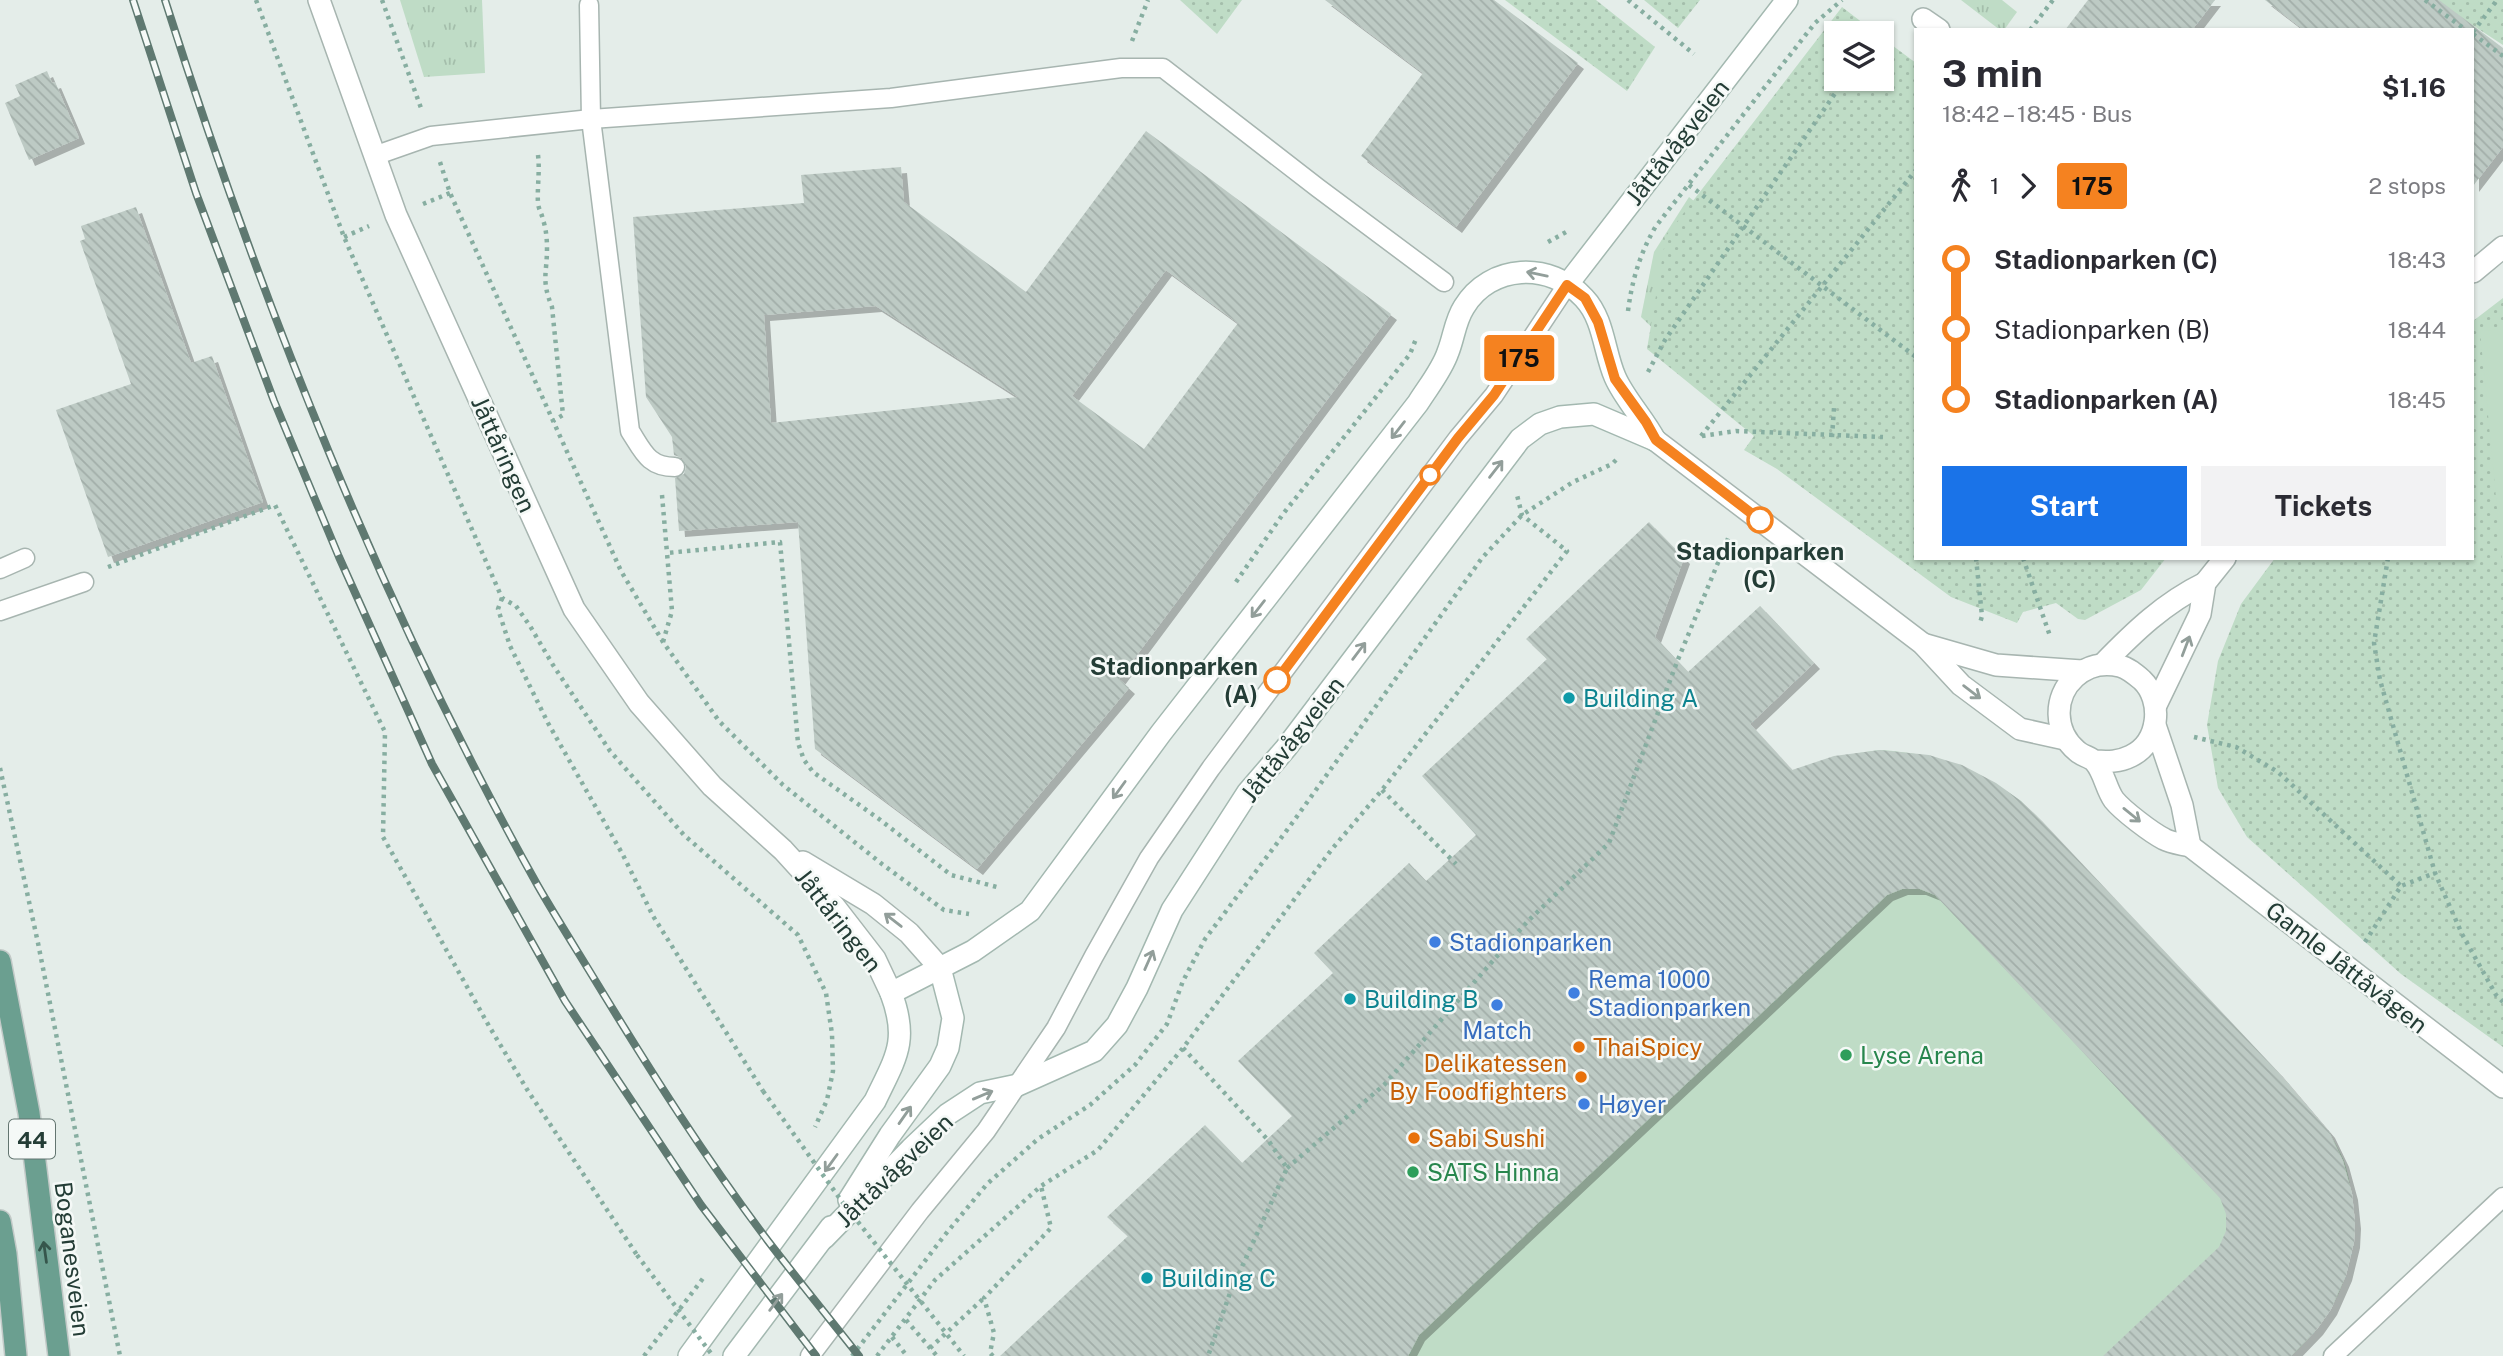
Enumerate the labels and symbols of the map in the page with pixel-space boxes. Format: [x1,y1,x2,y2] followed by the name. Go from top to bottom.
[1619,74,1735,210] street label: Jåttåvågveien
[1526,266,1549,280] one-way arrow
[1479,335,1559,381] line badge: 175
[466,392,542,516] street label: Jåttåringen
[1390,420,1405,438] one-way arrow
[1488,461,1503,479] one-way arrow
[1420,465,1440,485] unlabelled marker
[1747,507,1773,533] marker: Stadionparken (C)
[1676,537,1844,593] place label: Stadionparken (C)
[1250,600,1265,618] one-way arrow
[2180,636,2193,658] one-way arrow
[1351,642,1366,661] one-way arrow
[1090,652,1258,708] place label: Stadionparken (A)
[1264,667,1290,693] marker: Stadionparken (A)
[1234,671,1350,807] street label: Jåttåvågveien
[1583,684,1698,712] place label: Building A
[1962,685,1980,700] one-way arrow
[1561,690,1577,706] marker: Building A
[1112,780,1127,799] one-way arrow
[2123,807,2141,823] one-way arrow
[790,862,888,978] street label: Jåttåringen
[2261,895,2433,1039] street label: Gamle Jåttåvågen
[884,912,902,927] one-way arrow
[1449,928,1612,956] place label: Stadionparken
[1427,934,1443,950] marker: Stadionparken
[1144,950,1157,971] one-way arrow
[1588,965,1751,1021] place label: Rema 1000 Stadionparken
[1364,985,1478,1013] place label: Building B
[1566,985,1582,1001] marker: Rema 1000 Stadionparken
[1342,991,1358,1007] marker: Building B
[1489,997,1505,1013] marker: Match
[1462,1016,1532,1044] place label: Match
[1593,1033,1702,1061] place label: ThaiSpicy
[1571,1039,1587,1055] marker: ThaiSpicy
[1860,1041,1984,1069] place label: Lyse Arena
[1838,1047,1854,1063] marker: Lyse Arena
[1389,1049,1567,1105] place label: Delikatessen By Foodfighters
[1573,1069,1589,1085] marker: Delikatessen By Foodfighters
[972,1088,993,1101] one-way arrow
[1598,1090,1666,1118] place label: Høyer
[1576,1096,1592,1112] marker: Høyer
[898,1106,912,1125] one-way arrow
[830,1107,958,1233] street label: Jåttåvågveien
[9,1120,55,1158] road number: 44
[1428,1124,1545,1152] place label: Sabi Sushi
[1406,1130,1422,1146] marker: Sabi Sushi
[824,1153,838,1172] one-way arrow
[1427,1158,1559,1186] place label: SATS Hinna
[1405,1164,1421,1180] marker: SATS Hinna
[50,1180,96,1338] street label: Boganesveien
[38,1241,51,1263] one-way arrow
[1161,1264,1276,1292] place label: Building C
[1139,1270,1155,1286] marker: Building C
[768,1293,783,1312] one-way arrow

